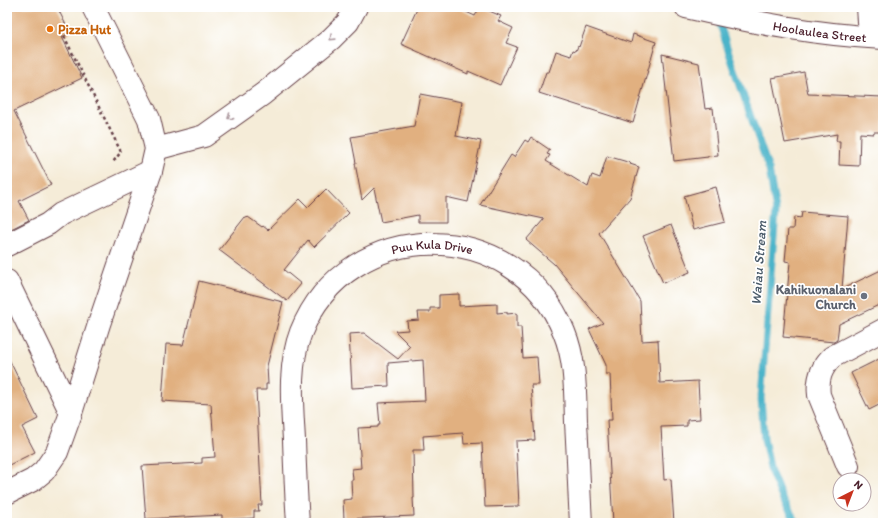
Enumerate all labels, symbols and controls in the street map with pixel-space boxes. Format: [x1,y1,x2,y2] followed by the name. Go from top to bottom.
[772,18,867,45] street label: Hoolaulea Street
[58,22,111,37] place label: Pizza Hut
[45,24,55,34] marker: Pizza Hut
[330,33,337,40] one-way arrow
[227,112,234,120] one-way arrow
[748,220,770,306] water label: Waiau Stream
[389,236,475,257] street label: Puu Kula Drive
[776,282,857,312] place label: Kahikuonalani Church
[859,291,869,301] marker: Kahikuonalani Church
[832,472,872,512] north arrow
[851,478,865,492] text: N

